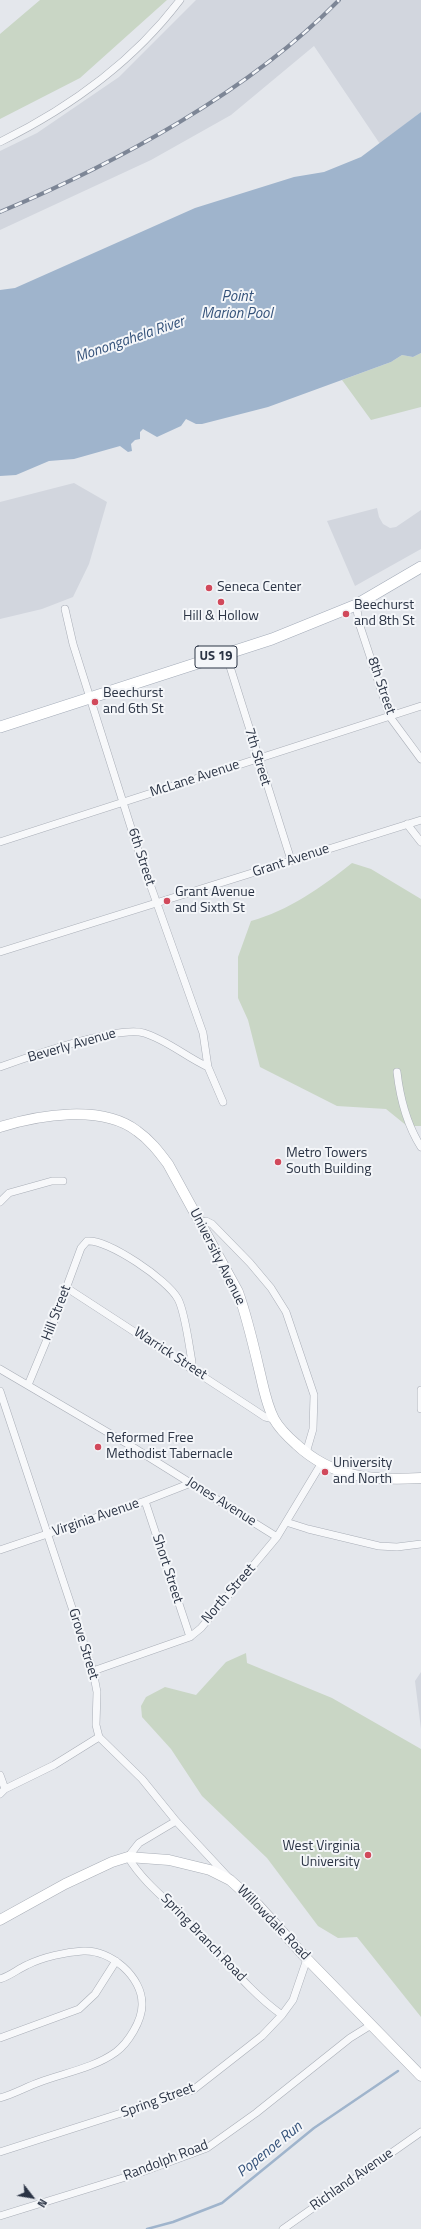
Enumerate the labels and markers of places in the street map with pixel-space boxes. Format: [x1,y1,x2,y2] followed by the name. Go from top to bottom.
[217,580,301,596] place label: Seneca Center
[204,583,214,593] marker: Seneca Center
[216,597,226,607] marker: Hill & Hollow
[354,598,415,630] place label: Beechurst and 8th St
[183,609,259,625] place label: Hill & Hollow
[341,609,351,619] marker: Beechurst and 8th St
[103,686,164,718] place label: Beechurst and 6th St
[90,697,100,707] marker: Beechurst and 6th St
[175,885,255,918] place label: Grant Avenue and Sixth St
[162,896,172,906] marker: Grant Avenue and Sixth St
[286,1146,371,1178] place label: Metro Towers South Building
[273,1157,283,1167] marker: Metro Towers South Building
[106,1431,233,1464] place label: Reformed Free Methodist Tabernacle
[93,1442,103,1452] marker: Reformed Free Methodist Tabernacle
[333,1456,392,1488] place label: University and North
[320,1467,330,1477] marker: University and North
[282,1839,360,1872] place label: West Virginia University
[363,1850,373,1860] marker: West Virginia University

